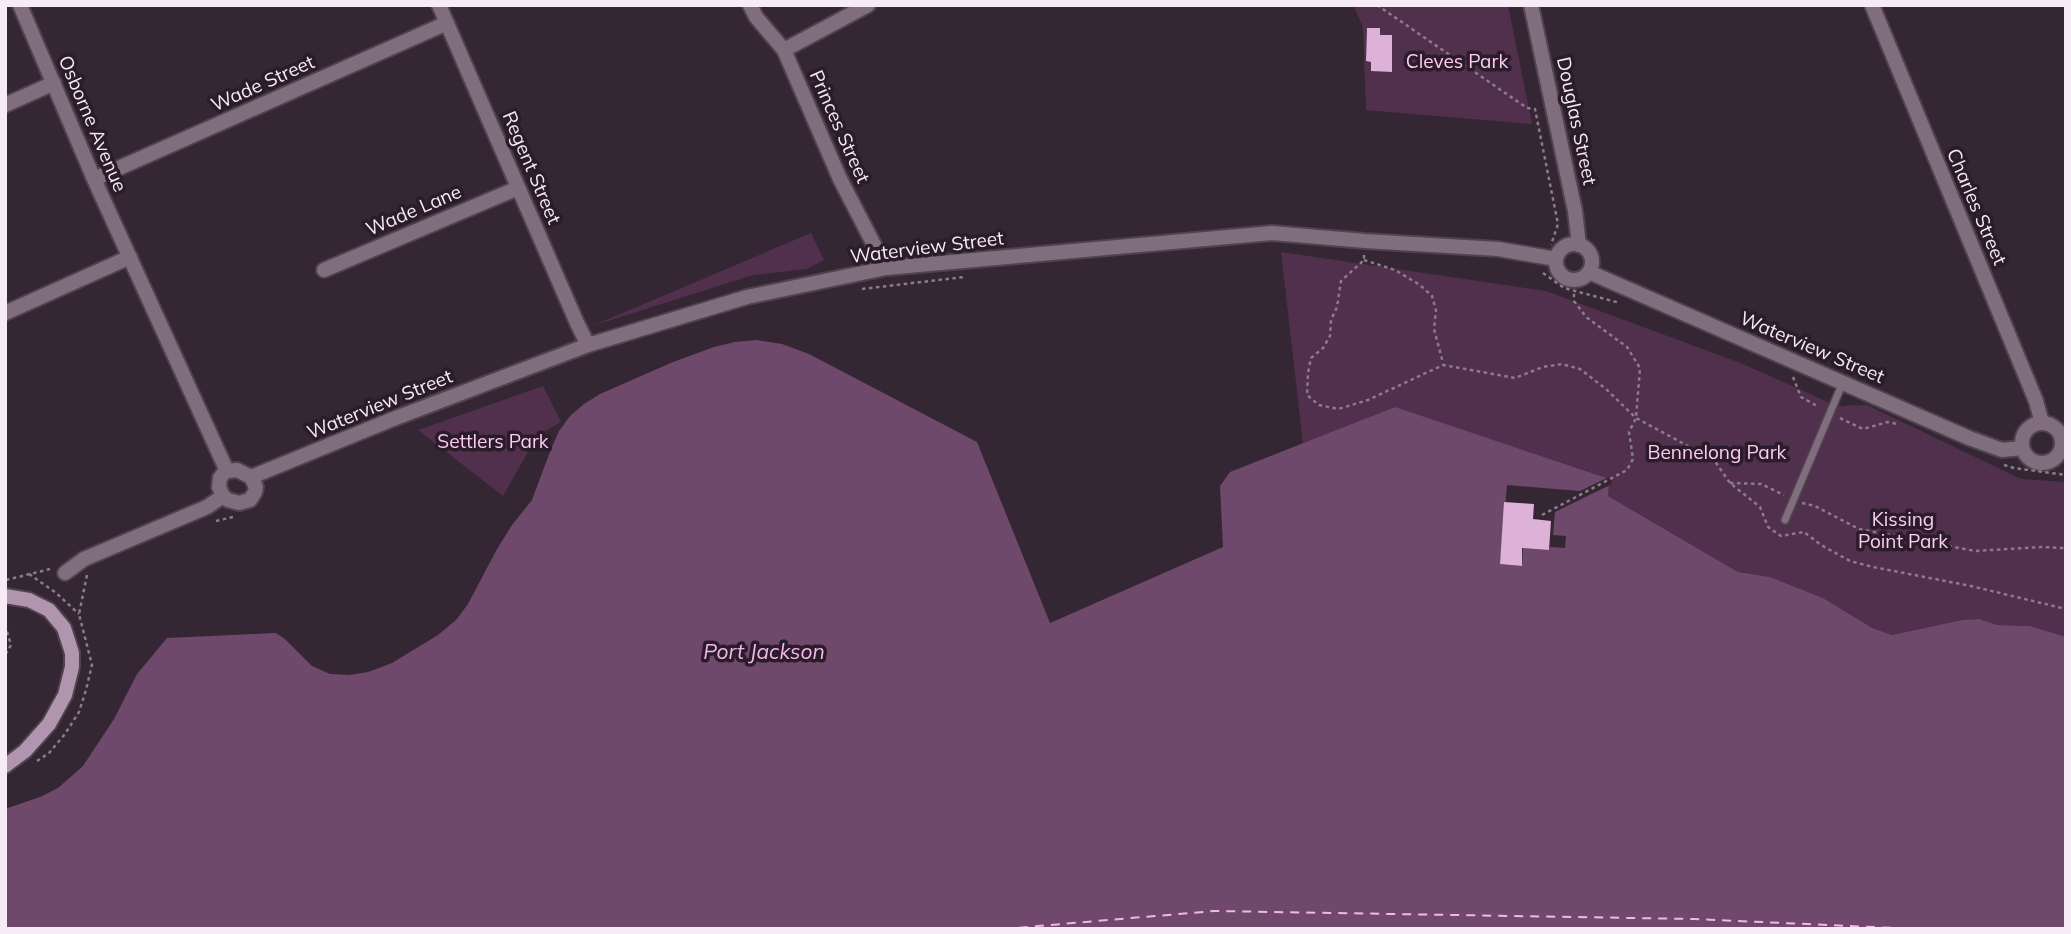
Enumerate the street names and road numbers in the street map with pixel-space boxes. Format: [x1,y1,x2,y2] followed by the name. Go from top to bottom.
[208,51,318,117] street label: Wade Street
[53,52,131,196] street label: Osborne Avenue
[1551,55,1601,187] street label: Douglas Street
[804,67,874,187] street label: Princes Street
[497,108,565,228] street label: Regent Street
[1941,145,2011,269] street label: Charles Street
[363,181,465,241] street label: Wade Lane
[849,227,1005,269] street label: Waterview Street
[1736,307,1888,389] street label: Waterview Street
[304,365,456,445] street label: Waterview Street

